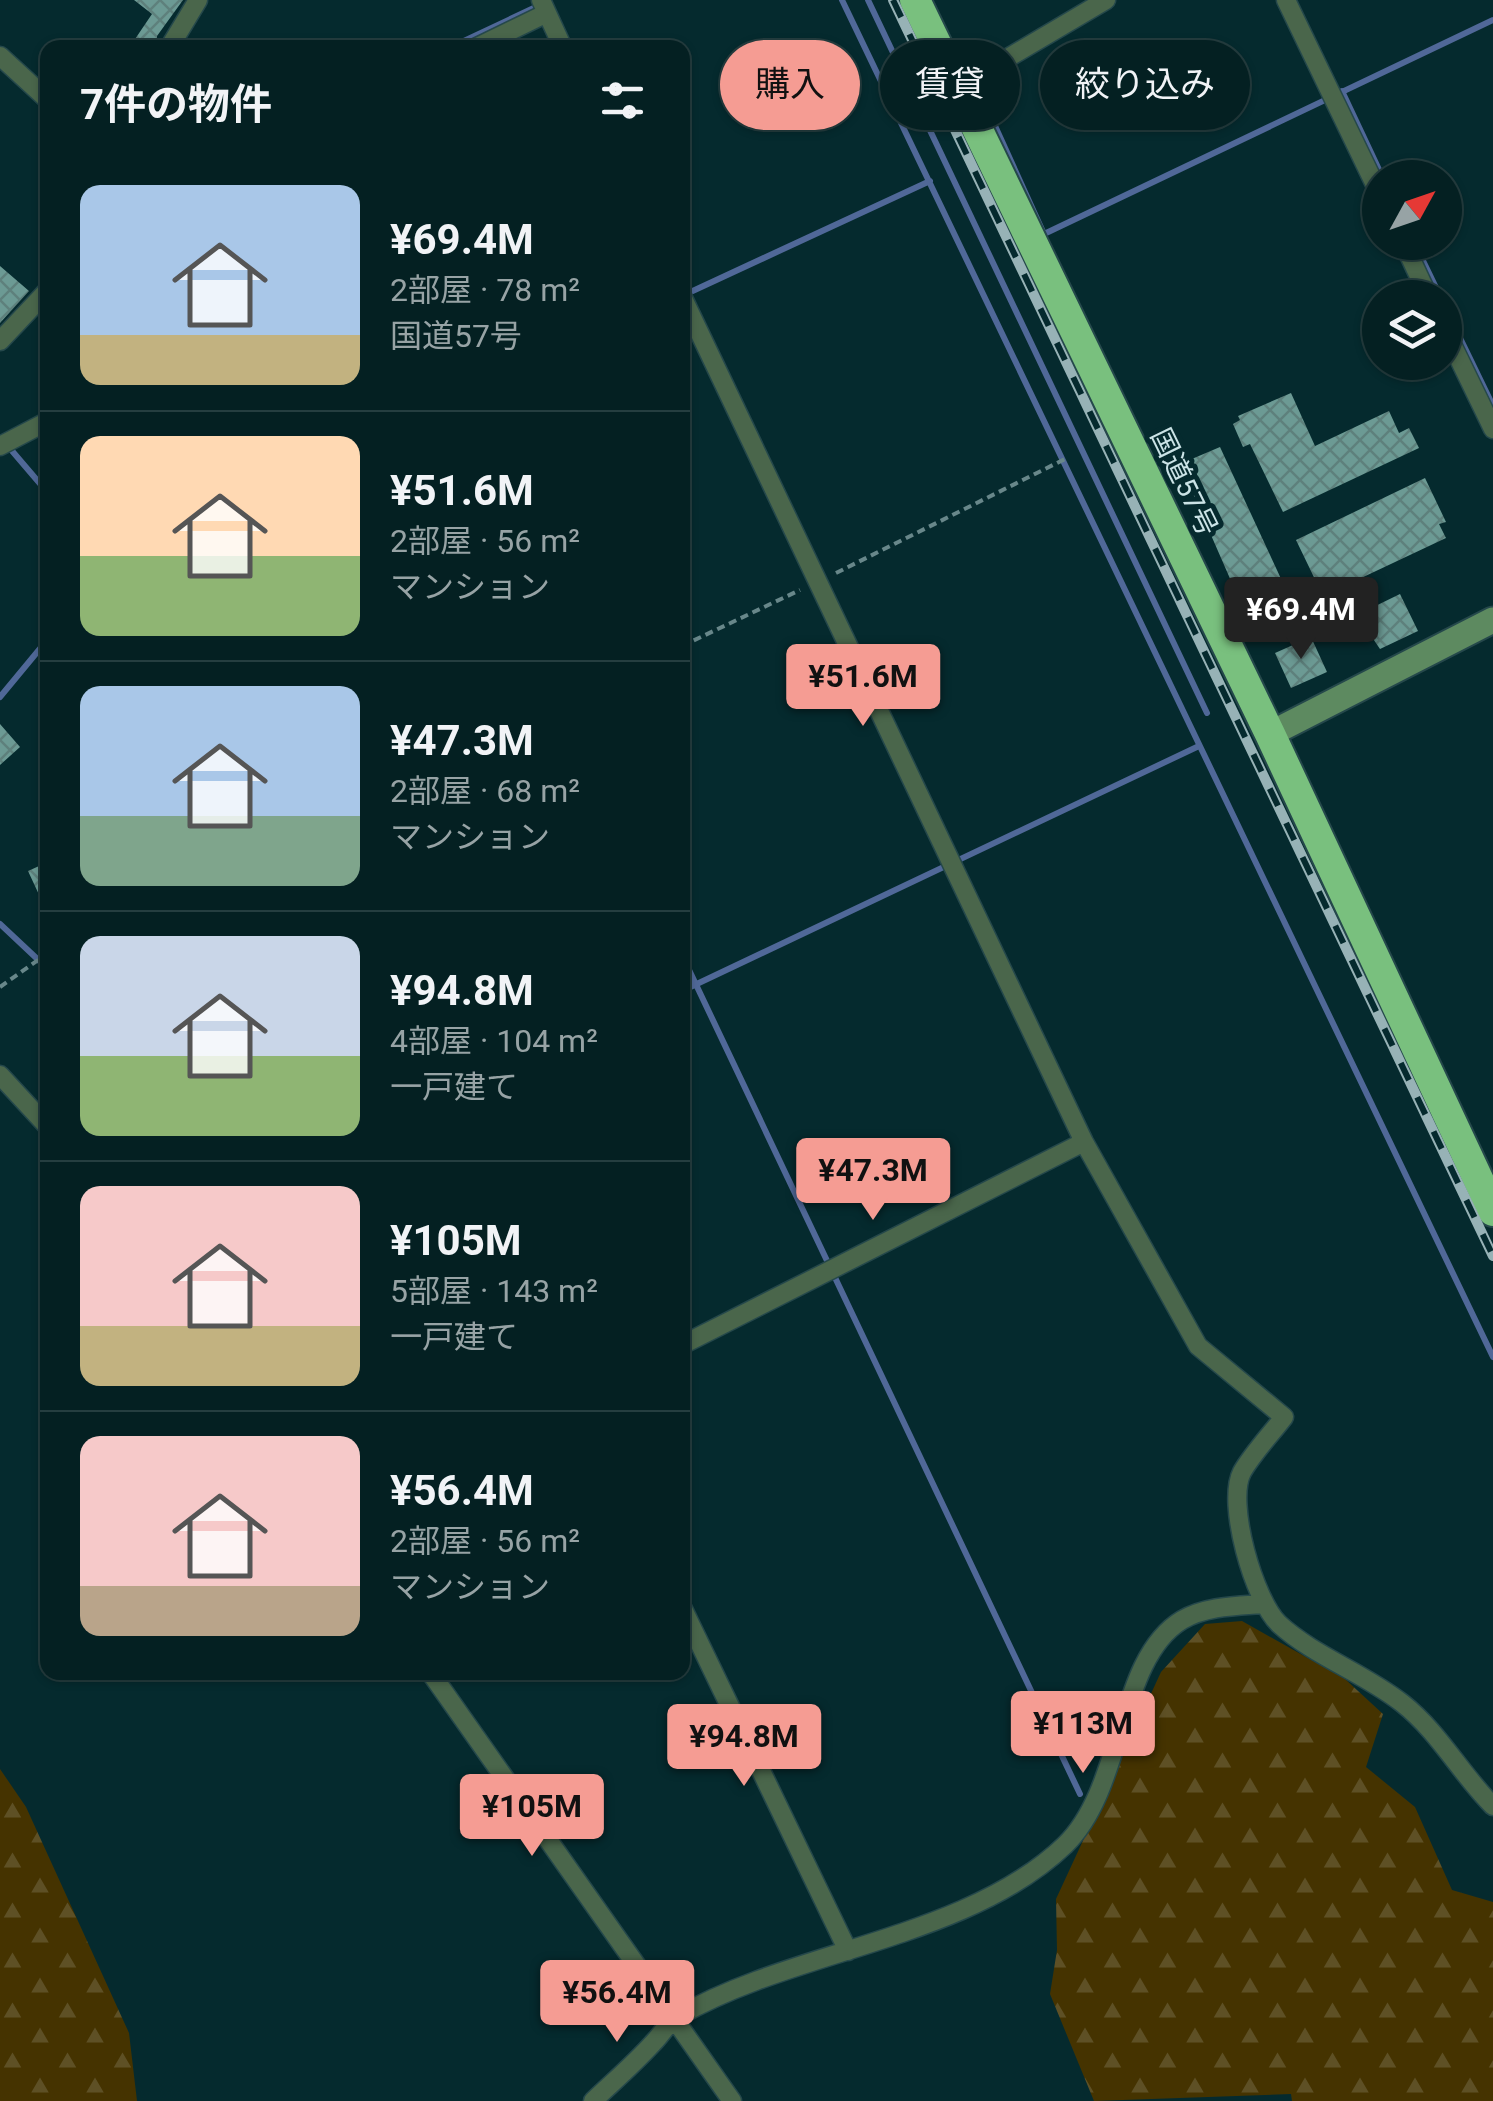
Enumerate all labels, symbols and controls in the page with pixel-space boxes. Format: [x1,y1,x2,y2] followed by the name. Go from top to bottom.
[720,40,860,130] chip: 購入
[880,40,1020,130] chip: 賃貸
[1040,40,1250,130] chip: 絞り込み
[595,73,650,128] icon: filters
[80,80,272,129] text: 7件の物件
[1362,160,1462,260] north arrow
[1362,160,1462,380] map controls
[390,215,534,264] text: ¥69.4M
[160,225,280,345] icon: home
[390,271,580,309] text: 2部屋 · 78 m²
[1362,280,1462,380] button: layers
[390,317,522,355] text: 国道57号
[1144,423,1224,541] street label: 国道57号
[390,466,534,515] text: ¥51.6M
[160,476,280,596] icon: home
[390,522,580,560] text: 2部屋 · 56 m²
[390,568,550,606] text: マンション
[1220,577,1382,662] pin: ¥69.4M
[1246,590,1356,628] text: ¥69.4M
[782,644,944,729] pin: ¥51.6M
[808,657,918,695] text: ¥51.6M
[390,716,534,765] text: ¥47.3M
[160,726,280,846] icon: home
[390,772,580,810] text: 2部屋 · 68 m²
[390,818,550,856] text: マンション
[390,966,534,1015] text: ¥94.8M
[160,976,280,1096] icon: home
[390,1022,598,1060] text: 4部屋 · 104 m²
[390,1068,518,1106] text: 一戸建て
[792,1138,954,1223] pin: ¥47.3M
[818,1151,928,1189] text: ¥47.3M
[390,1216,522,1265] text: ¥105M
[160,1226,280,1346] icon: home
[390,1272,598,1310] text: 5部屋 · 143 m²
[390,1318,518,1356] text: 一戸建て
[390,1466,534,1515] text: ¥56.4M
[160,1476,280,1596] icon: home
[390,1522,580,1560] text: 2部屋 · 56 m²
[390,1568,550,1606] text: マンション
[1013,1691,1153,1776] pin: ¥113M
[663,1704,825,1789] pin: ¥94.8M
[1033,1704,1133,1742] text: ¥113M
[689,1717,799,1755] text: ¥94.8M
[462,1774,602,1859] pin: ¥105M
[482,1787,582,1825] text: ¥105M
[536,1960,698,2045] pin: ¥56.4M
[562,1973,672,2011] text: ¥56.4M

